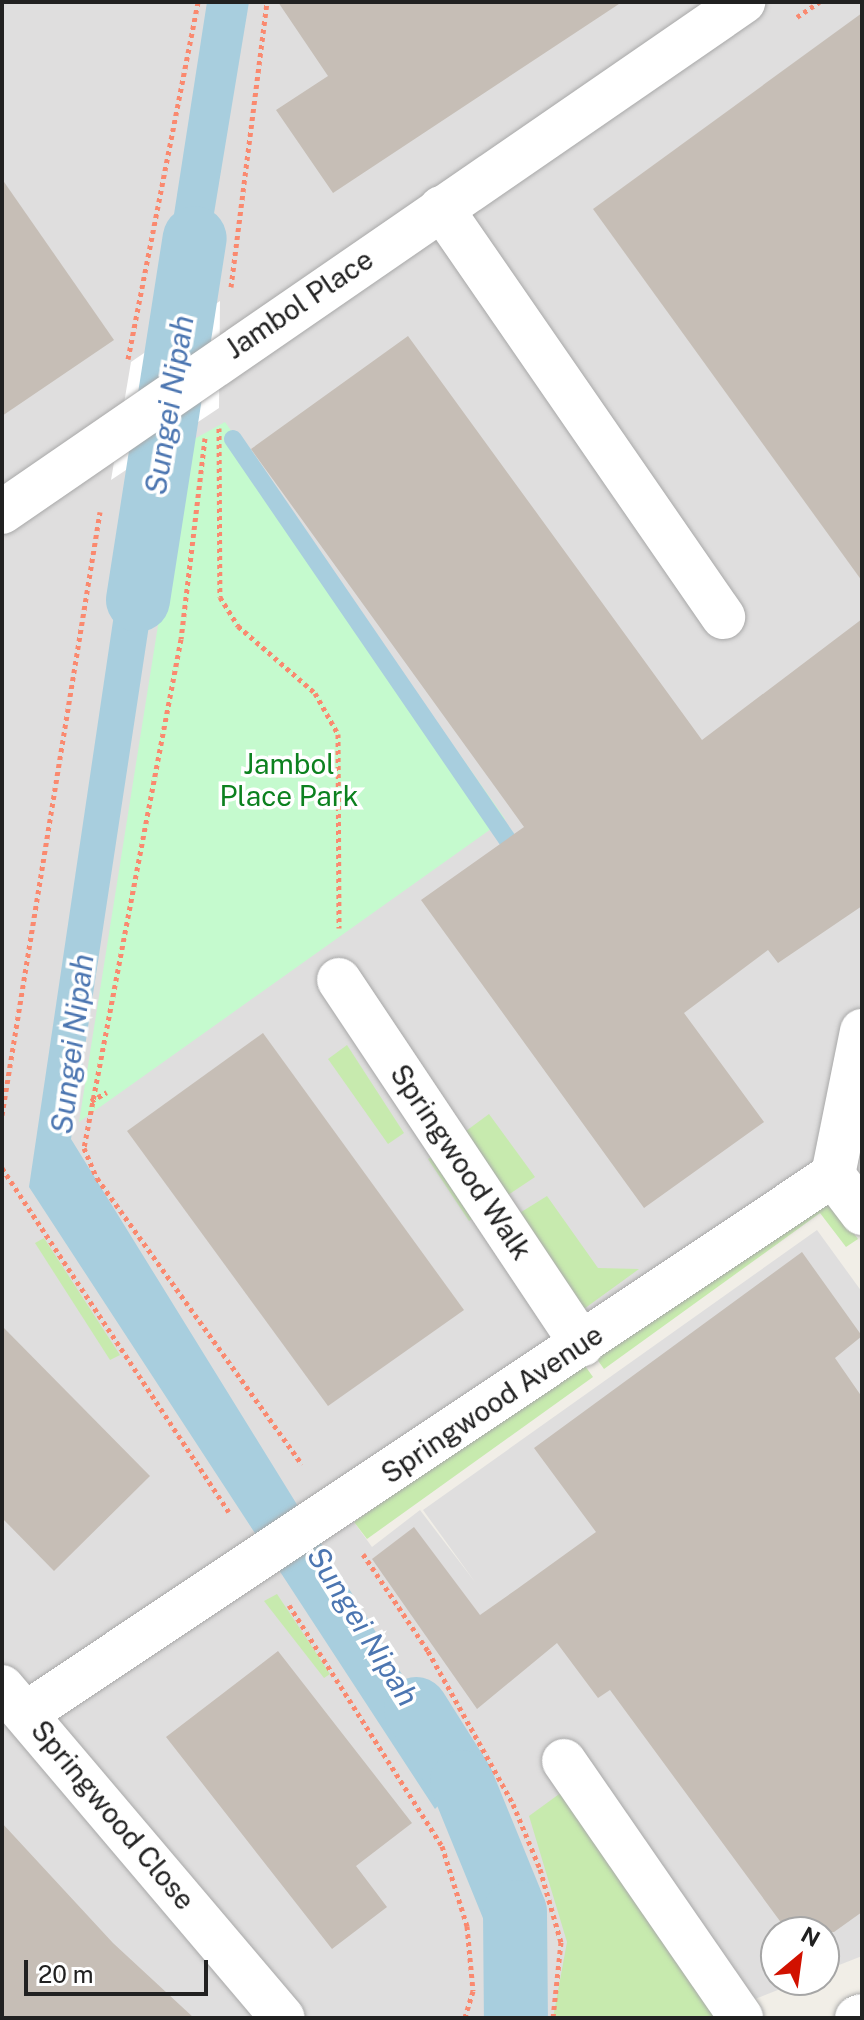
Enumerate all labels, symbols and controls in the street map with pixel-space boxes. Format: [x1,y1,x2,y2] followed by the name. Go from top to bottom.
[219,242,379,366] street label: Jambol Place
[137,313,201,497] water label: Sungei Nipah
[219,747,359,813] park label: Jambol Place Park
[43,952,101,1136] water label: Sungei Nipah
[383,1058,539,1266] street label: Springwood Walk
[375,1317,609,1491] street label: Springwood Avenue
[300,1540,426,1712] water label: Sungei Nipah
[24,1714,202,1916] street label: Springwood Close
[760,1916,840,1996] north arrow
[797,1921,824,1952] text: N
[28,1944,212,1994] scale bar
[38,1960,94,1988] text: 20 m

